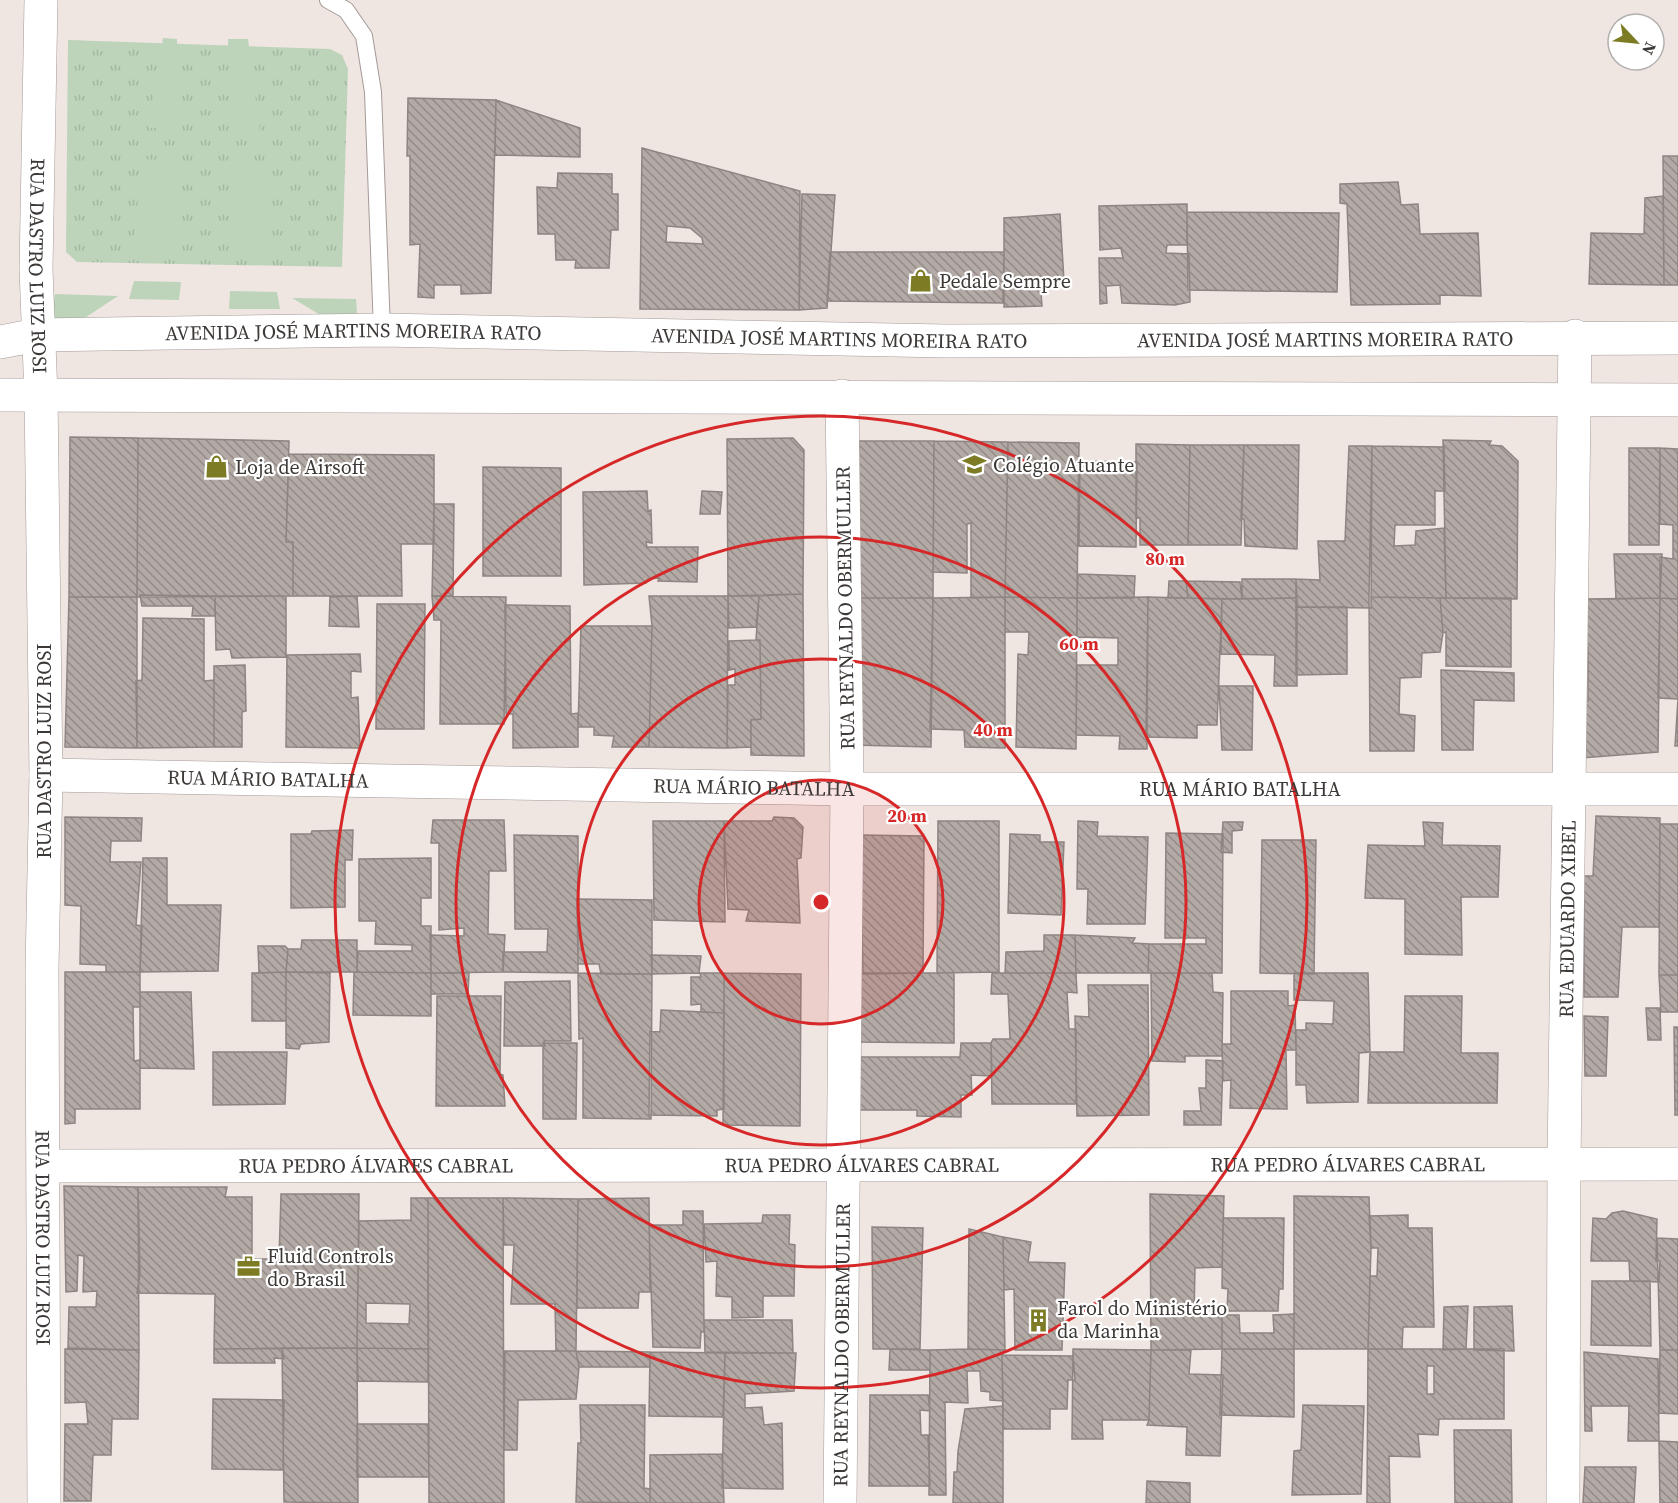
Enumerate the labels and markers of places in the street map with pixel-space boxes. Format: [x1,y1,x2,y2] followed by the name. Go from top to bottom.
[939,267,1071,295] place label: Pedale Sempre
[908,268,934,294] shop icon: Pedale Sempre
[993,451,1134,479] place label: Colégio Atuante
[962,452,988,478] school or university icon: Colégio Atuante
[235,453,365,481] place label: Loja de Airsoft
[204,454,230,480] shop icon: Loja de Airsoft
[811,892,831,912] centre of rings
[267,1242,394,1293] place label: Fluid Controls do Brasil
[236,1254,262,1280] office icon: Fluid Controls do Brasil
[1057,1294,1227,1345] place label: Farol do Ministério da Marinha
[1026,1307,1052,1333] building icon: Farol do Ministério da Marinha

